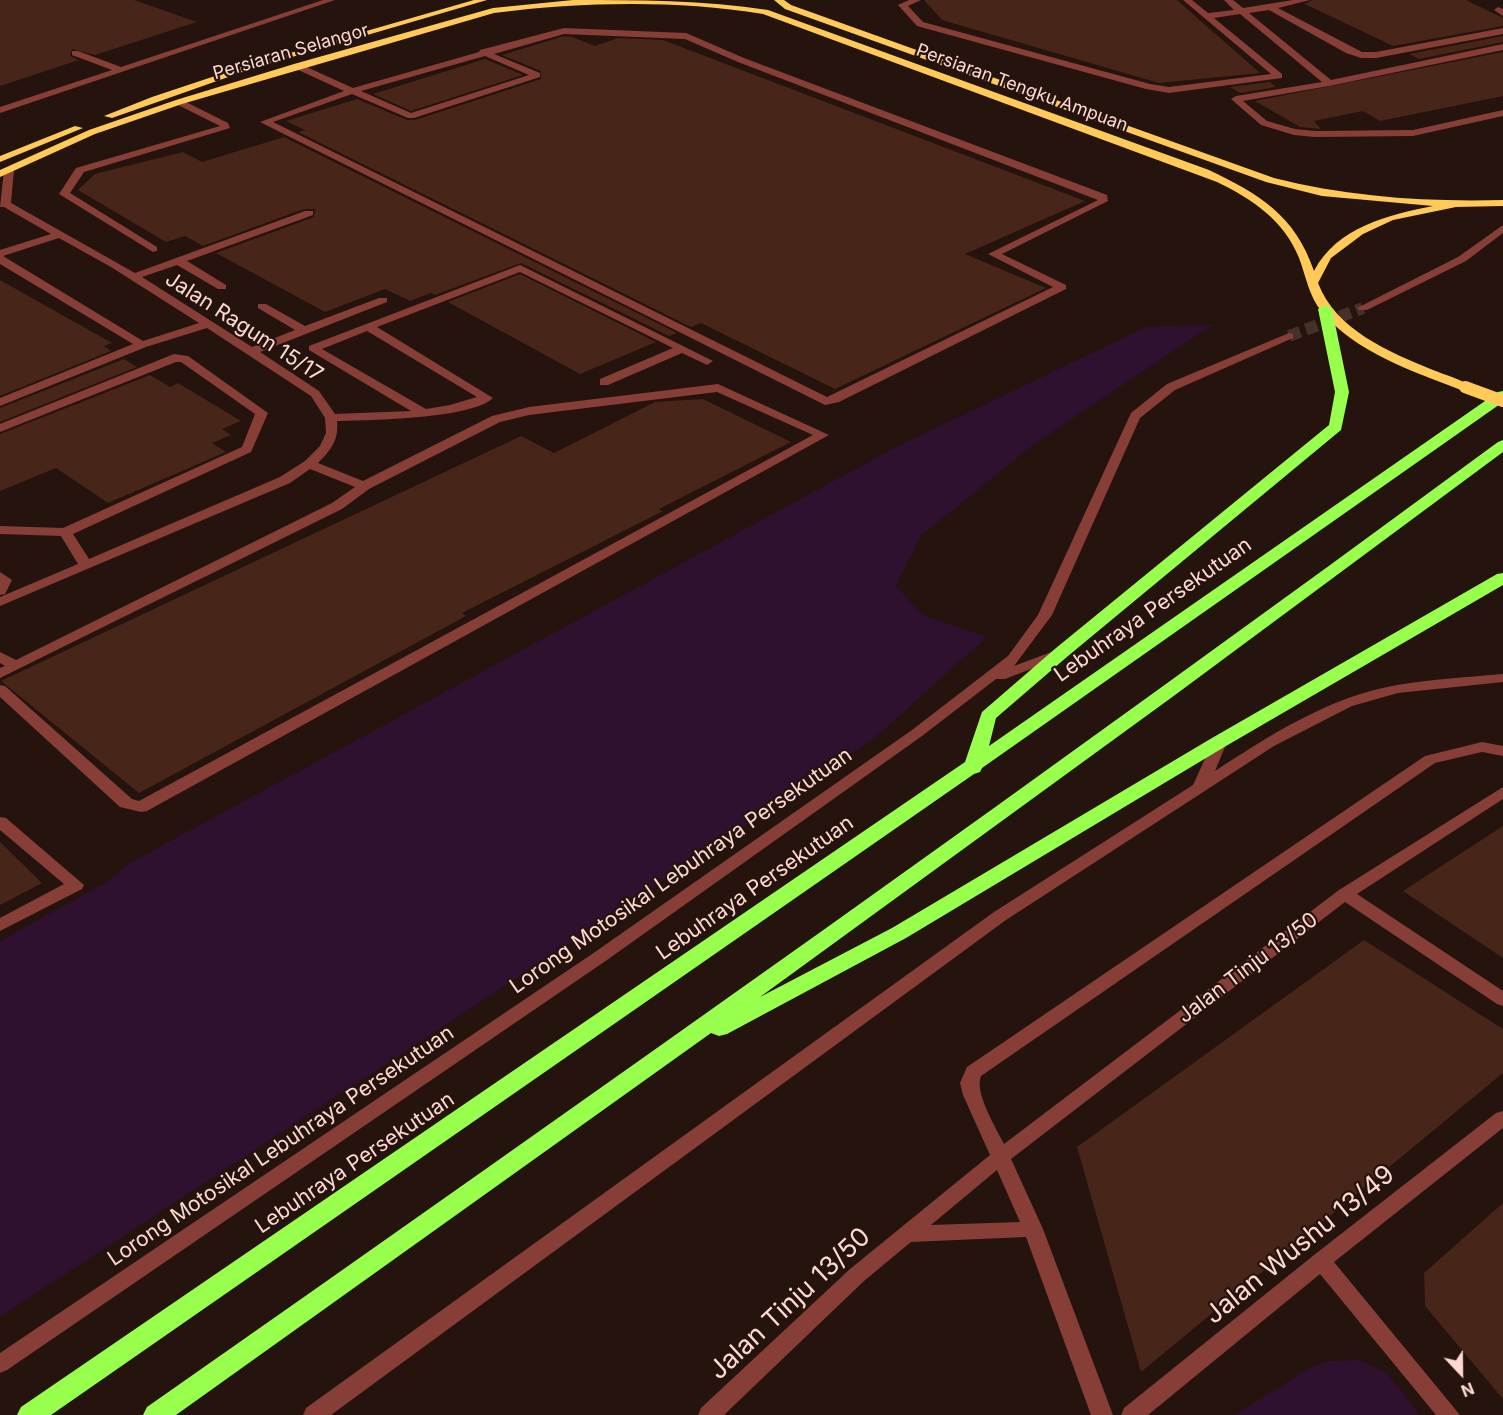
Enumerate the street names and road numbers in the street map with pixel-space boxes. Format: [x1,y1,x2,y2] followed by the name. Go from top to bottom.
[211,19,371,85] street label: Persiaran Selangor
[913,40,1131,136] street label: Persiaran Tengku Ampuan
[160,267,328,387] street label: Jalan Ragum 15/17
[1050,532,1256,688] street label: Lebuhraya Persekutuan
[505,743,857,999] street label: Lorong Motosikal Lebuhraya Persekutuan
[652,810,858,966] street label: Lebuhraya Persekutuan
[1173,907,1323,1029] street label: Jalan Tinju 13/50
[103,1020,459,1272] street label: Lorong Motosikal Lebuhraya Persekutuan
[251,1087,459,1239] street label: Lebuhraya Persekutuan
[1199,1159,1401,1331] street label: Jalan Wushu 13/49
[703,1221,877,1387] street label: Jalan Tinju 13/50

